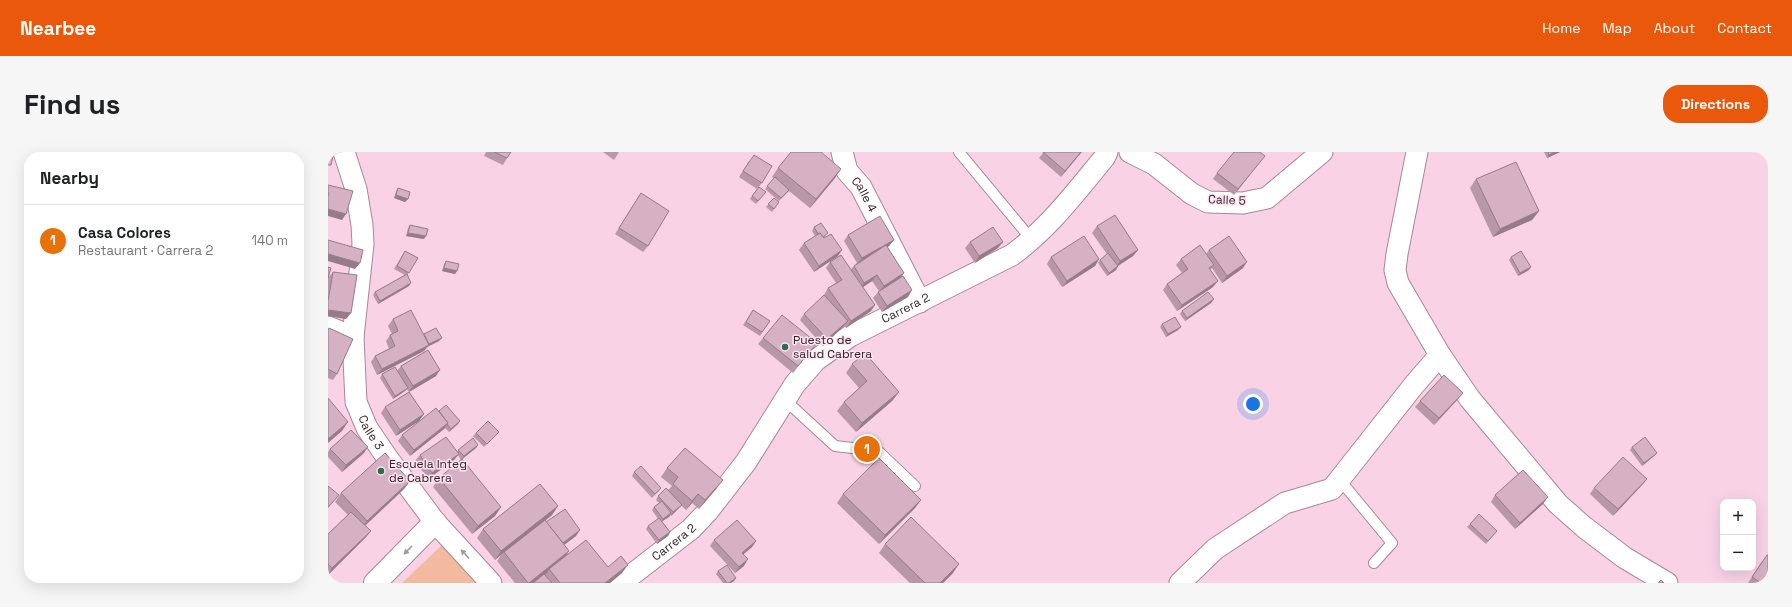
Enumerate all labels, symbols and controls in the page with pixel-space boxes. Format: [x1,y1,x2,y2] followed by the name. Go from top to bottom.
[20,16,96,41] text: Nearbee
[1542,19,1580,37] text: Home
[1602,19,1632,37] text: Map
[1654,19,1695,37] text: About
[1717,19,1772,37] text: Contact
[1663,85,1768,123] button: Directions
[24,86,121,122] text: Find us
[40,167,99,189] text: Nearby
[848,173,881,215] street label: Calle 4
[1208,191,1246,209] street label: Calle 5
[78,223,171,242] text: Casa Colores
[50,232,56,249] text: 1
[252,232,288,249] text: 140 m
[78,242,213,259] text: Restaurant · Carrera 2
[879,289,933,327] street label: Carrera 2
[793,332,872,362] place label: Puesto de salud Cabrera
[780,342,790,352] marker: Puesto de salud Cabrera
[1243,394,1263,414] your location
[354,413,388,453] street label: Calle 3
[854,434,880,464] pin: 1
[389,456,467,486] place label: Escuela Integ de Cabrera
[376,466,386,476] marker: Escuela Integ de Cabrera
[1720,499,1756,571] map controls
[1720,499,1756,535] button: +
[649,520,700,564] street label: Carrera 2
[1720,535,1756,571] button: −
[403,545,413,555] one-way arrow
[460,549,469,559] one-way arrow

